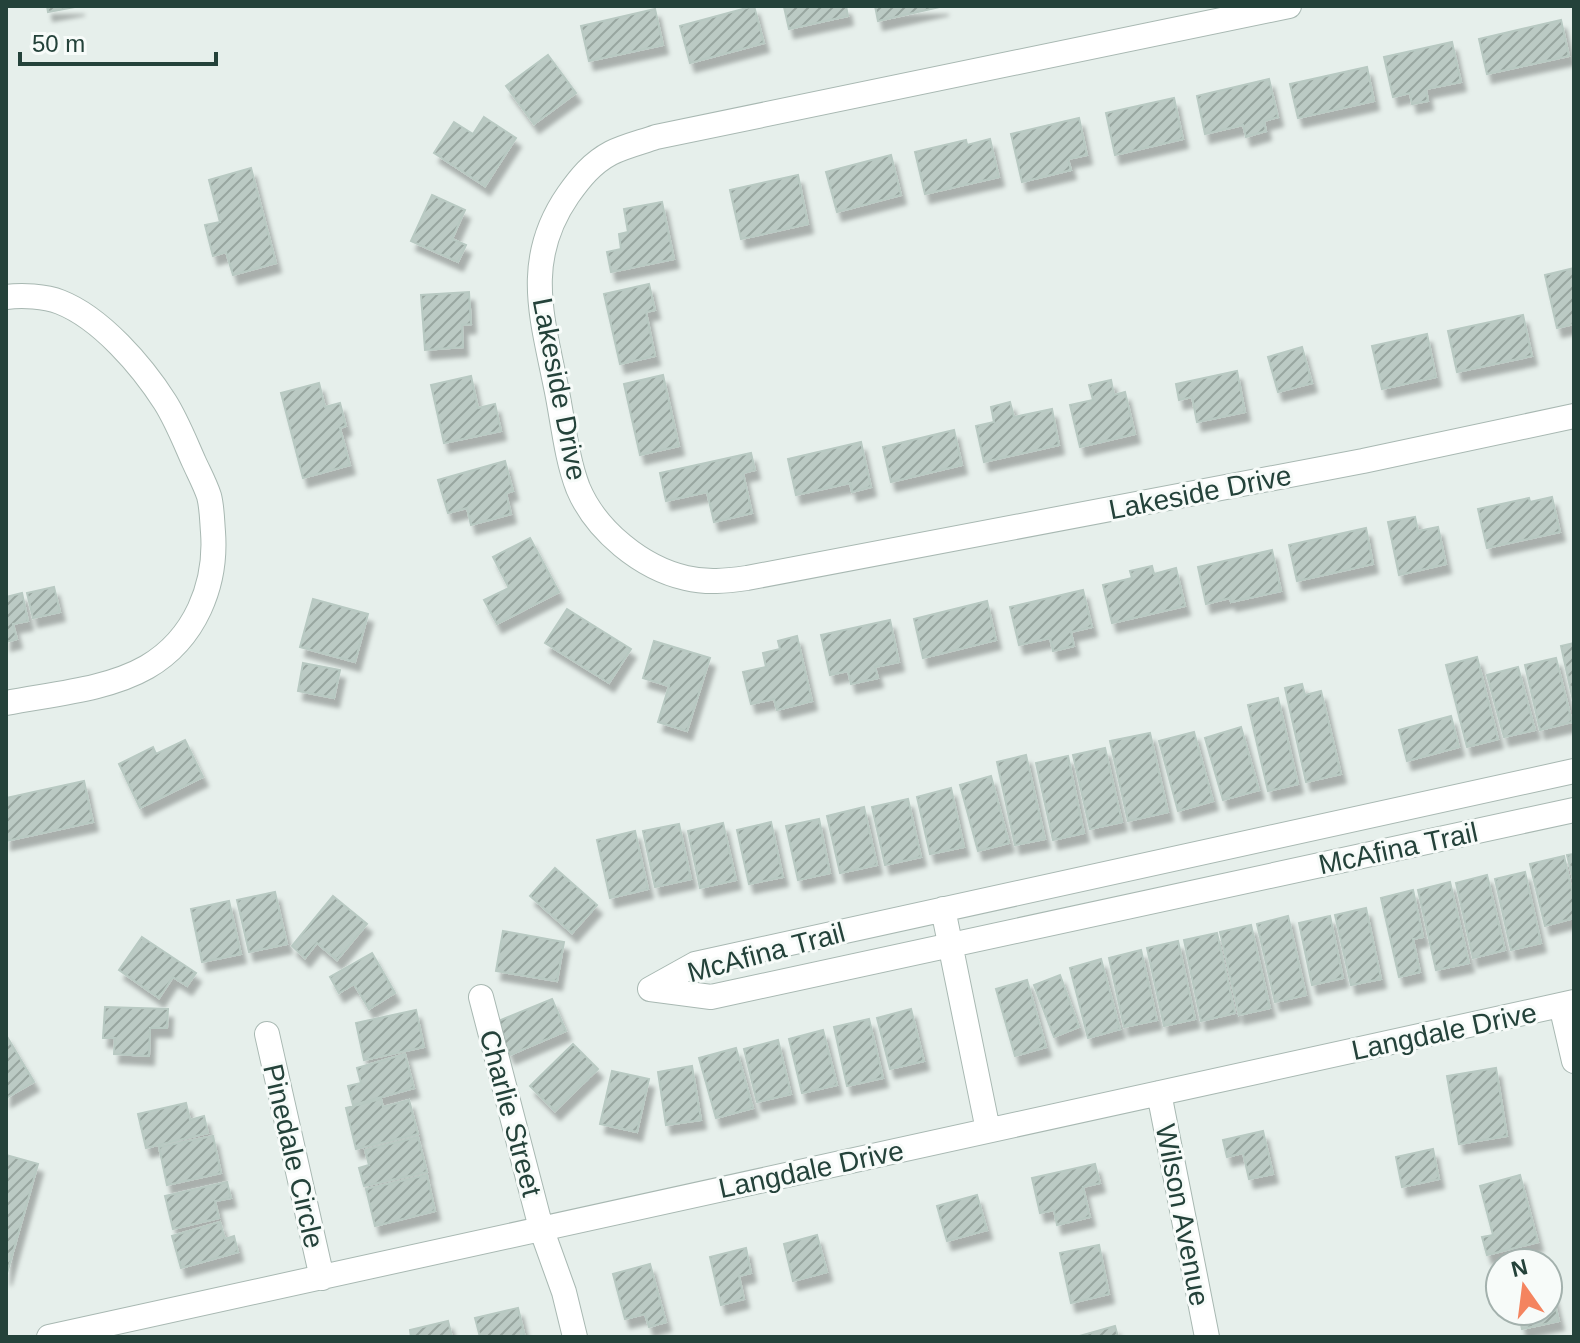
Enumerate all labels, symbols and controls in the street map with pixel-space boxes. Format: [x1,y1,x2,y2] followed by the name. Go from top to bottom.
[20,16,216,66] scale bar
[32,30,85,57] text: 50 m
[527,295,592,483] street label: Lakeside Drive
[1106,460,1294,525] street label: Lakeside Drive
[1316,817,1480,880] street label: McAfina Trail
[684,917,848,988] street label: McAfina Trail
[1349,997,1539,1066] street label: Langdale Drive
[473,1026,548,1200] street label: Charlie Street
[257,1061,330,1251] street label: Pinedale Circle
[1150,1121,1215,1309] street label: Wilson Avenue
[716,1135,906,1204] street label: Langdale Drive
[1484,1247,1564,1327] north arrow
[1509,1254,1530,1282] text: N

